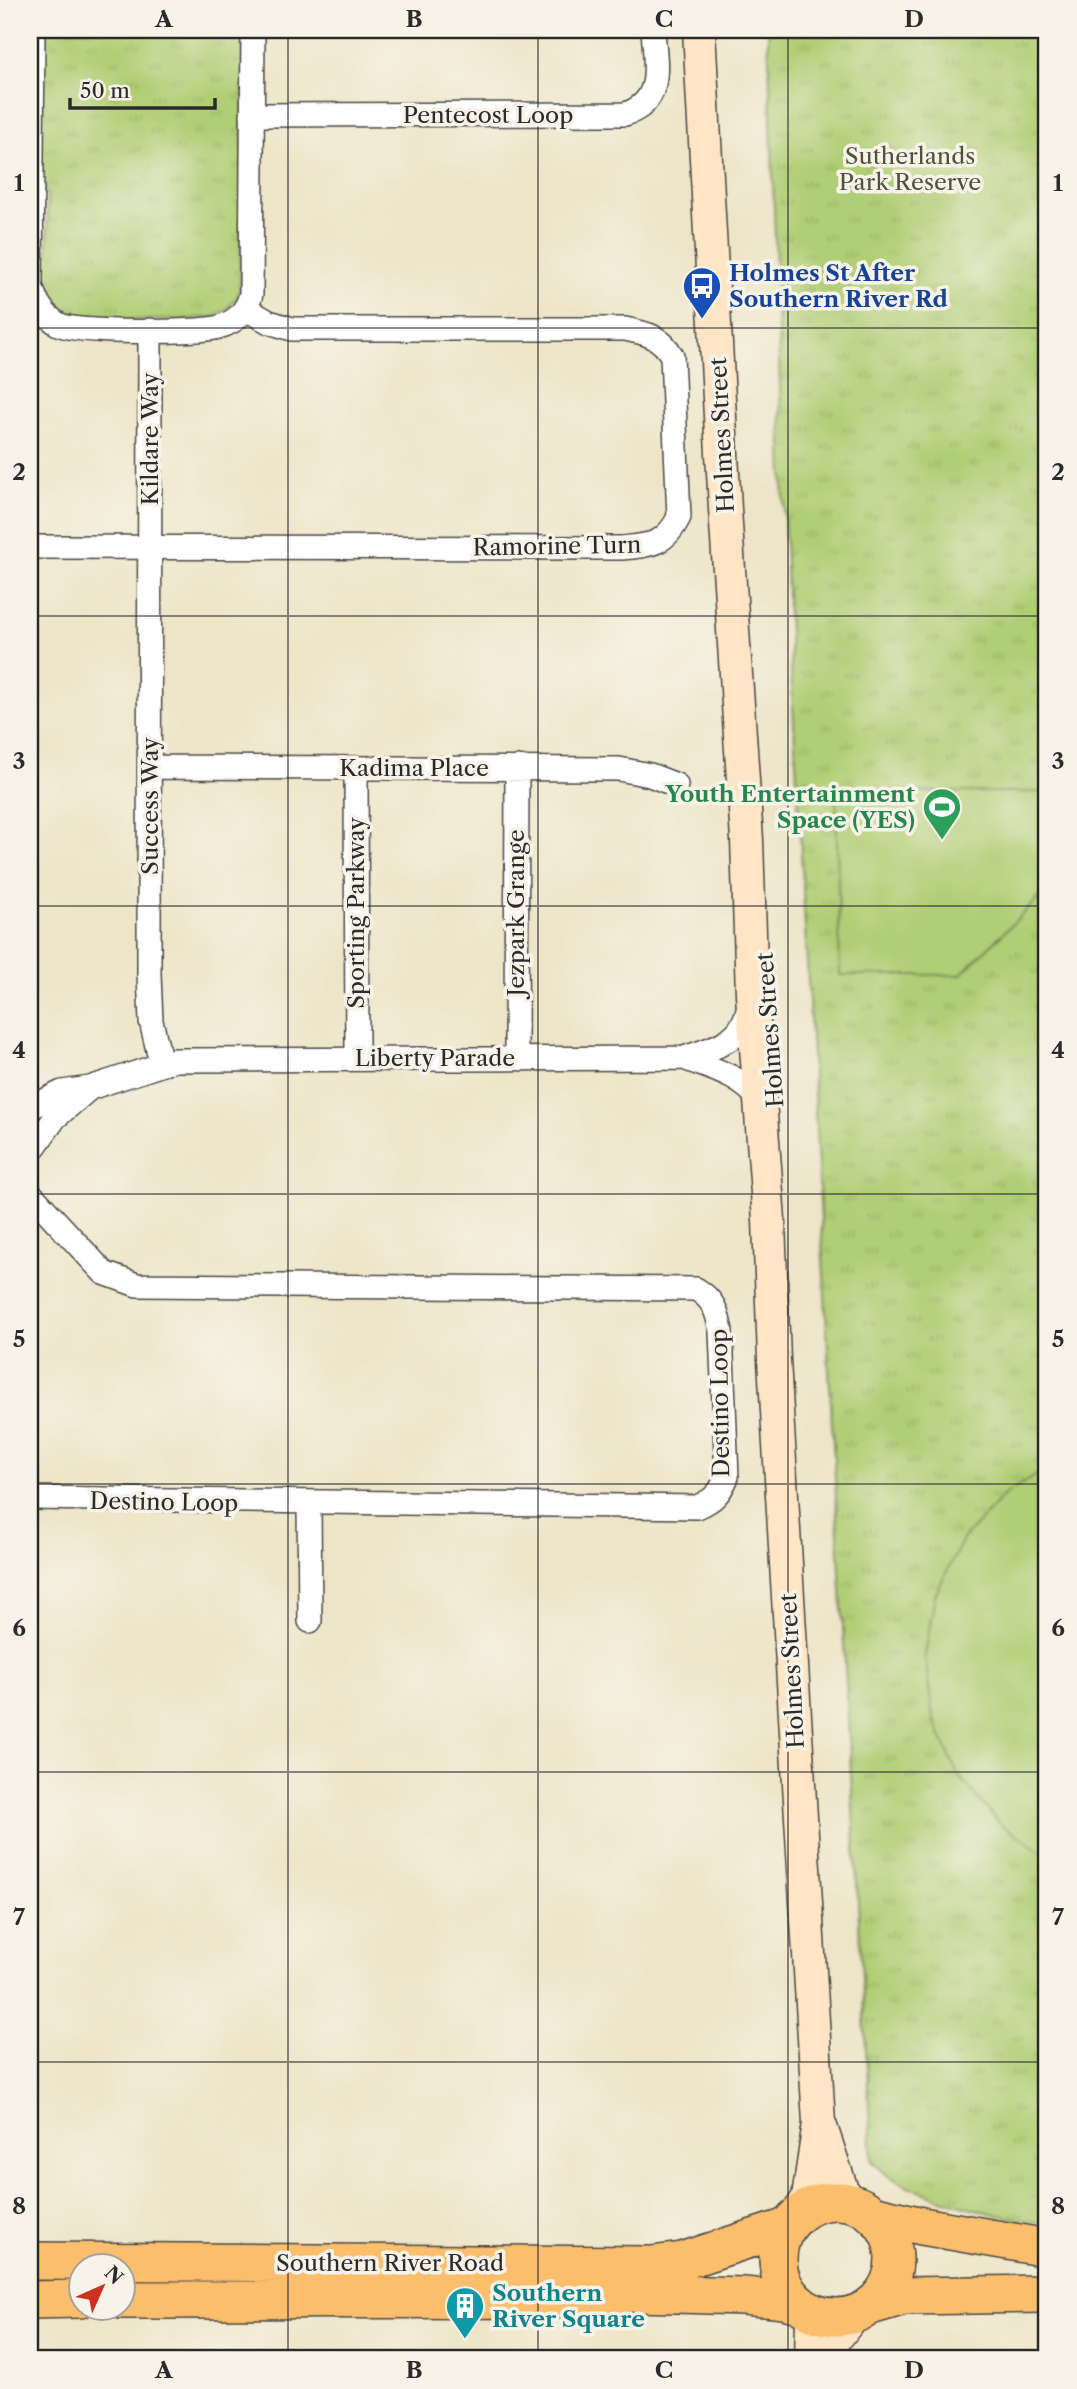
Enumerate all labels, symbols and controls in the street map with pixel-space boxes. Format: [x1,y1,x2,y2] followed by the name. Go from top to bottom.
[154,5,174,33] text: A
[405,5,423,33] text: B
[655,5,673,33] text: C
[904,5,924,33] text: D
[70,66,215,110] scale bar
[80,78,130,103] text: 50 m
[403,101,573,129] street label: Pentecost Loop
[839,142,981,196] park label: Sutherlands Park Reserve
[14,169,25,197] text: 1
[1053,169,1064,197] text: 1
[729,259,948,313] place label: Holmes St After Southern River Rd
[681,265,723,320] bus stop icon: Holmes St After Southern River Rd
[704,357,740,513] street label: Holmes Street
[136,372,164,505] street label: Kildare Way
[12,458,26,486] text: 2
[1051,458,1065,486] text: 2
[472,531,642,561] street label: Ramorine Turn
[136,737,164,875] street label: Success Way
[13,747,26,775] text: 3
[1052,747,1065,775] text: 3
[339,754,489,782] street label: Kadima Place
[664,780,916,834] place label: Youth Entertainment Space (YES)
[921,786,963,841] sports icon: Youth Entertainment Space (YES)
[342,817,370,1009] street label: Sporting Parkway
[502,829,530,1000] street label: Jezpark Grange
[751,951,789,1109] street label: Holmes Street
[12,1036,26,1064] text: 4
[1051,1036,1065,1064] text: 4
[355,1044,515,1072] street label: Liberty Parade
[13,1325,25,1353] text: 5
[1052,1325,1064,1353] text: 5
[705,1328,735,1478] street label: Destino Loop
[89,1487,239,1517] street label: Destino Loop
[774,1593,810,1749] street label: Holmes Street
[12,1614,26,1642] text: 6
[1051,1614,1065,1642] text: 6
[13,1903,25,1931] text: 7
[1052,1903,1064,1931] text: 7
[12,2192,26,2220] text: 8
[1051,2192,1065,2220] text: 8
[276,2249,504,2277] street label: Southern River Road
[66,2252,136,2322] north arrow
[100,2261,128,2289] text: N
[492,2279,645,2333] place label: Southern River Square
[444,2285,486,2340] building icon: Southern River Square
[154,2356,174,2384] text: A
[405,2356,423,2384] text: B
[655,2356,673,2384] text: C
[904,2356,924,2384] text: D

